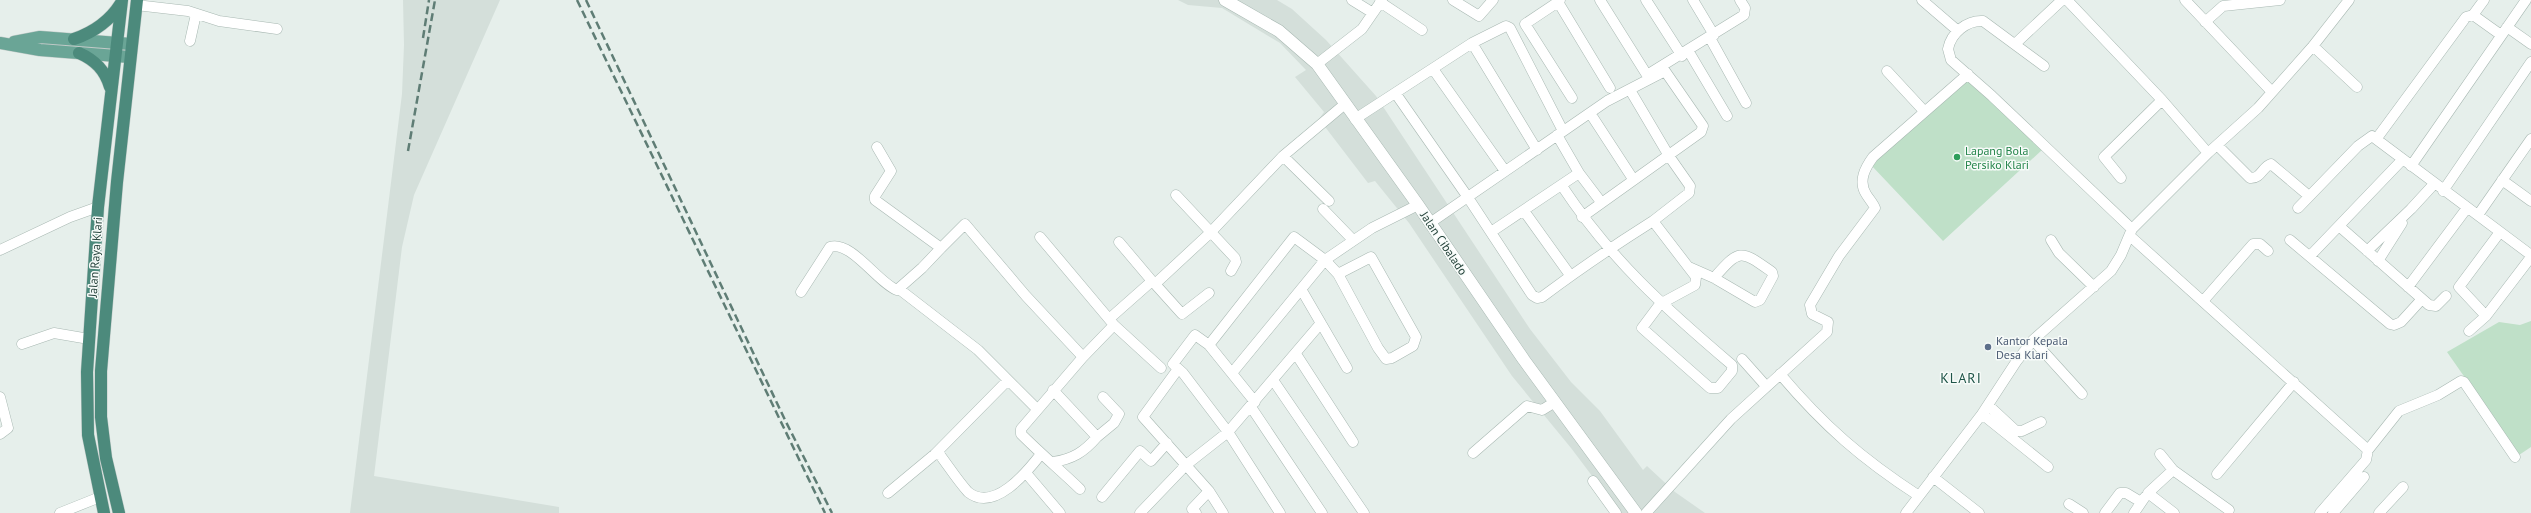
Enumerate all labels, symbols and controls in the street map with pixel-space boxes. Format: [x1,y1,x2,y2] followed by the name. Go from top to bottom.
[1965,143,2029,172] place label: Lapang Bola Persiko Klari
[1952,152,1962,162] marker: Lapang Bola Persiko Klari
[1417,208,1471,278] street label: Jalan Cibalado
[85,216,105,299] street label: Jalan Raya Klari
[1996,333,2068,362] place label: Kantor Kepala Desa Klari
[1983,342,1993,352] marker: Kantor Kepala Desa Klari
[1940,369,1982,387] district label: KLARI

